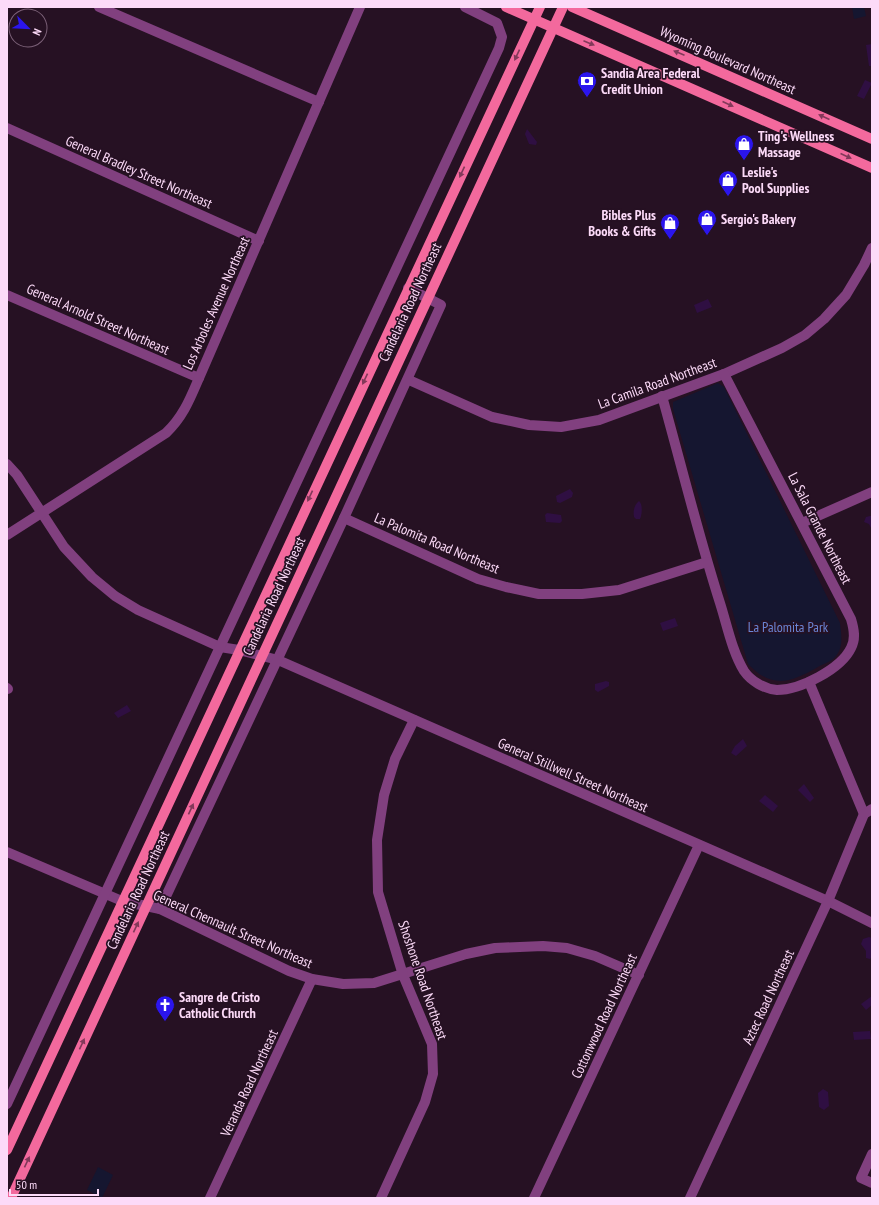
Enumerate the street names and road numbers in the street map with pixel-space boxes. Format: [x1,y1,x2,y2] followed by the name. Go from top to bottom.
[657,22,799,98] street label: Wyoming Boulevard Northeast
[63,132,215,213] street label: General Bradley Street Northeast
[179,234,253,372] street label: Los Arboles Avenue Northeast
[375,240,445,364] street label: Candelaria Road Northeast
[24,279,172,359] street label: General Arnold Street Northeast
[595,353,719,413] street label: La Camila Road Northeast
[784,469,856,587] street label: La Sala Grande Northeast
[372,508,502,578] street label: La Palomita Road Northeast
[239,534,309,658] street label: Candelaria Road Northeast
[495,734,651,816] street label: General Stillwell Street Northeast
[103,828,173,952] street label: Candelaria Road Northeast
[151,886,316,972] street label: General Chennault Street Northeast
[394,918,452,1042] street label: Shoshone Road Northeast
[738,946,798,1048] street label: Aztec Road Northeast
[567,951,641,1081] street label: Cottonwood Road Northeast
[216,1026,282,1140] street label: Veranda Road Northeast

